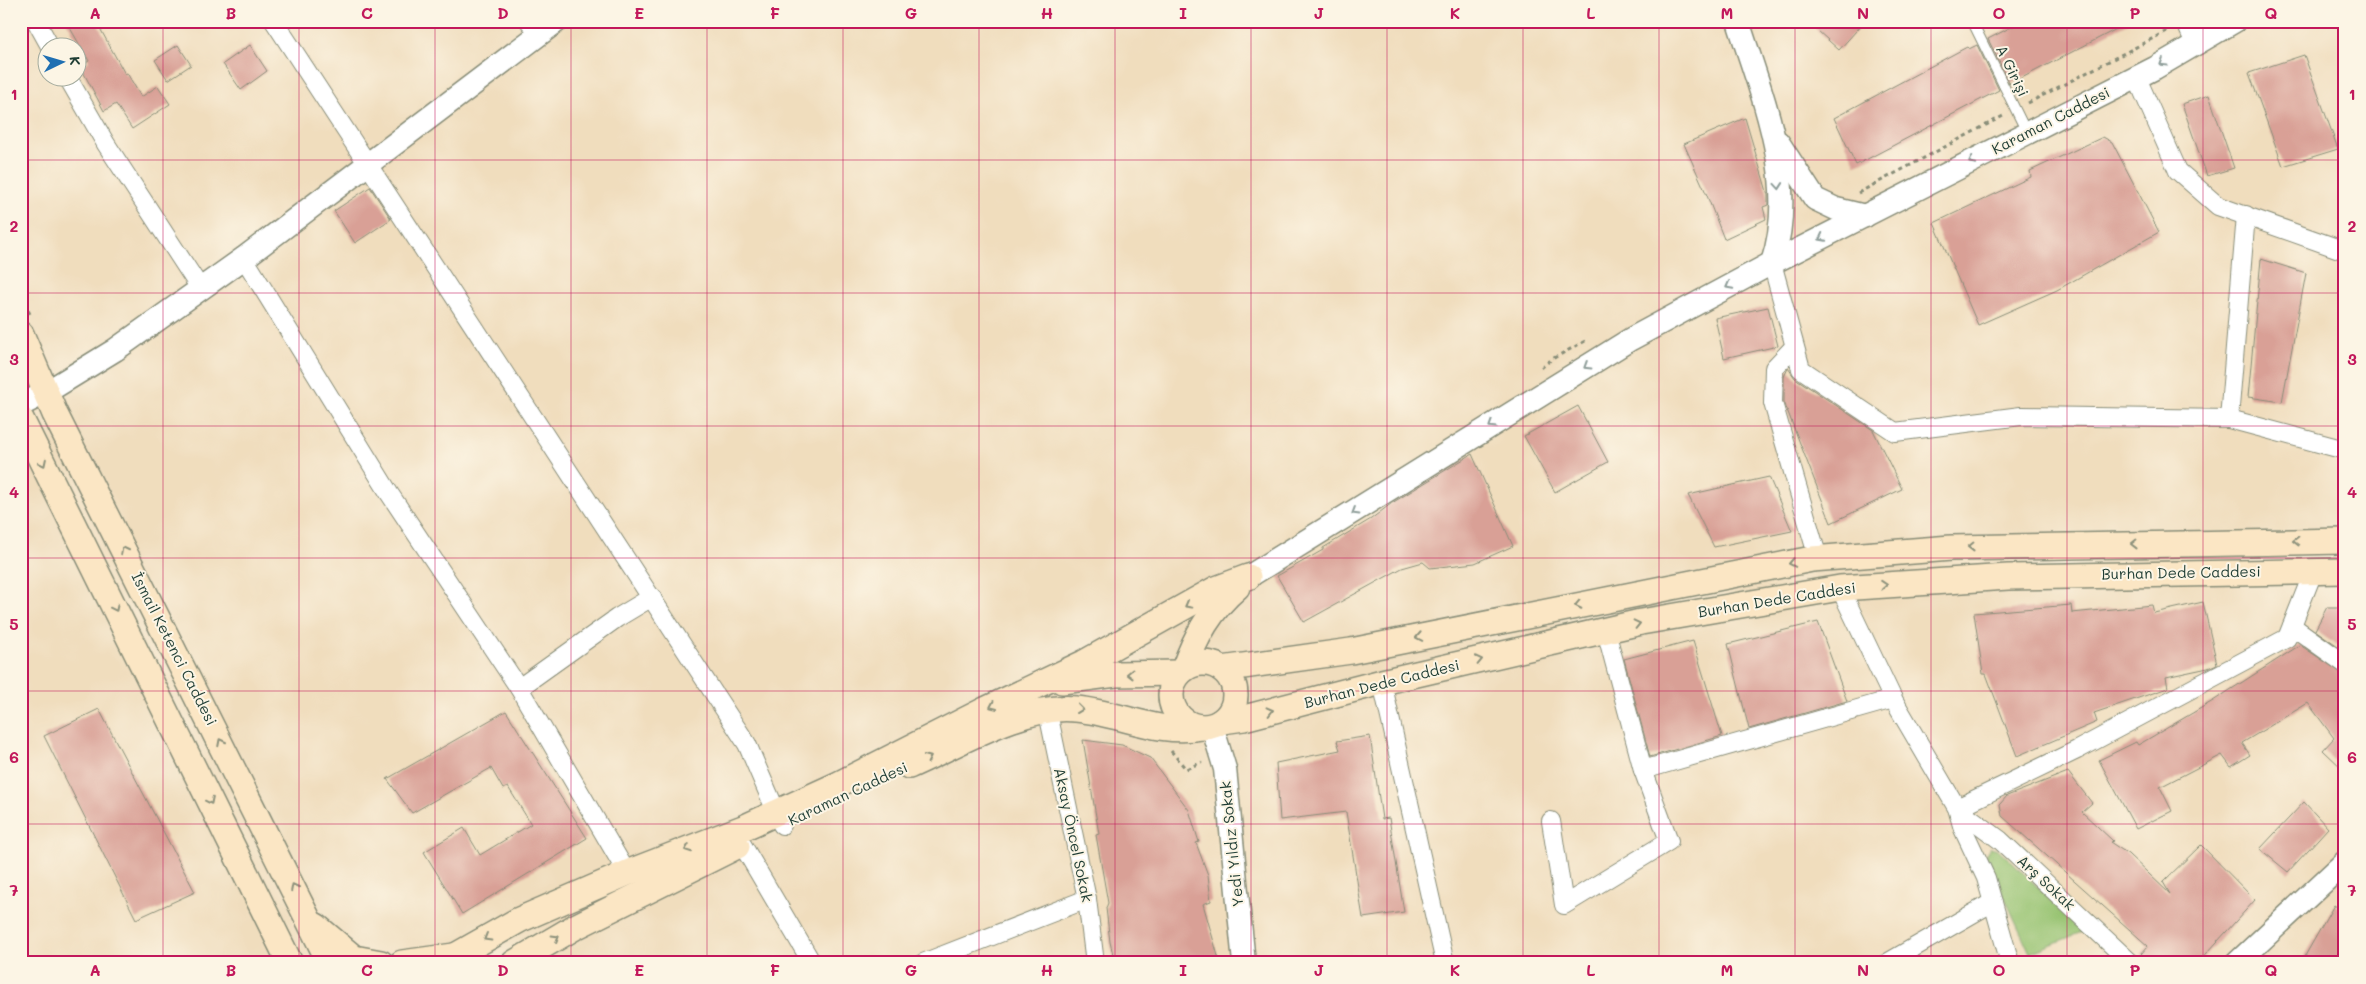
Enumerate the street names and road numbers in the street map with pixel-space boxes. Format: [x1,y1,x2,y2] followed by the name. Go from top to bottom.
[1992,42,2034,100] street label: A Girişi
[1988,82,2113,159] street label: Karaman Caddesi
[2101,561,2261,583] street label: Burhan Dede Caddesi
[128,569,222,729] street label: İsmail Ketenci Caddesi
[1697,577,1857,621] street label: Burhan Dede Caddesi
[1302,654,1462,712] street label: Burhan Dede Caddesi
[784,757,911,830] street label: Karaman Caddesi
[1050,766,1098,904] street label: Aksay Öncel Sokak
[1214,780,1248,908] street label: Yedi Yıldız Sokak
[2013,850,2080,914] street label: Arş Sokak

